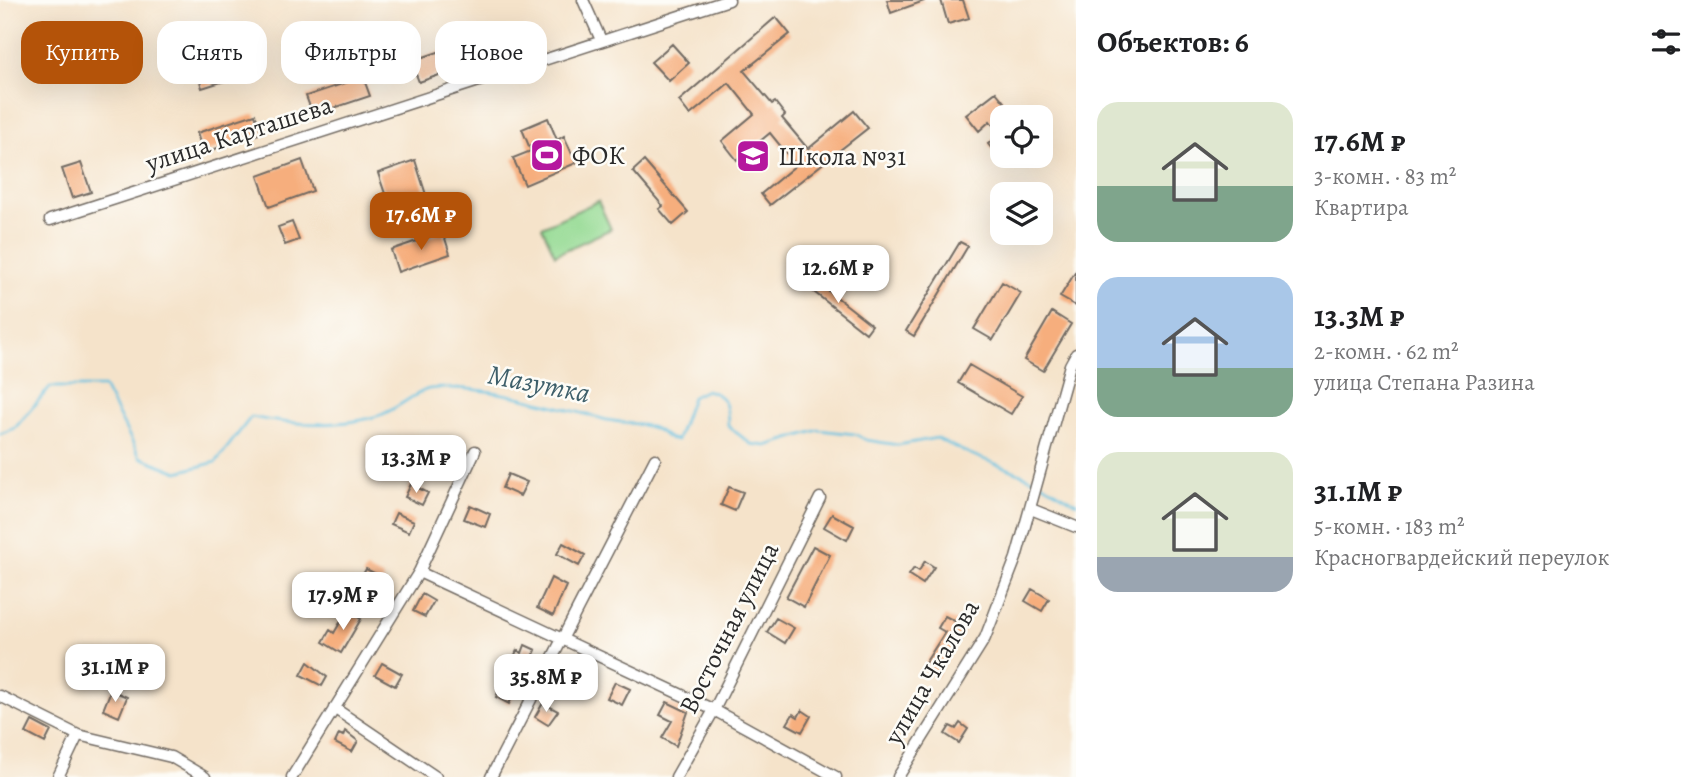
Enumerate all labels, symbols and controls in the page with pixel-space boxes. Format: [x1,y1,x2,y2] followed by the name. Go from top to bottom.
[21,21,143,84] chip: Купить
[157,21,267,84] chip: Снять
[281,21,421,84] chip: Фильтры
[435,21,547,84] chip: Новое
[1097,22,1249,62] text: Объектов: 6
[1647,23,1685,61] icon: filters
[140,87,337,181] street label: улица Карташева
[990,105,1053,245] map controls
[990,105,1053,168] button: locate
[1314,121,1406,161] text: 17.6M ₽
[1153,130,1237,214] icon: home
[528,136,566,174] sports icon: ФОК
[734,137,772,175] school or university icon: Школа №31
[572,138,625,173] place label: ФОК
[778,139,906,174] place label: Школа №31
[1314,161,1456,192] text: 3-комн. · 83 m²
[990,182,1053,245] button: layers
[356,192,486,252] pin: 17.6M ₽
[1314,192,1409,223] text: Квартира
[386,199,456,230] text: 17.6M ₽
[773,246,903,305] pin: 12.6M ₽
[802,252,874,283] text: 12.6M ₽
[1314,296,1404,336] text: 13.3M ₽
[1153,305,1237,389] icon: home
[1314,336,1459,367] text: 2-комн. · 62 m²
[485,355,593,413] water label: Мазутка
[1314,367,1535,398] text: улица Степана Разина
[351,435,481,495] pin: 13.3M ₽
[381,442,451,473] text: 13.3M ₽
[1314,471,1402,511] text: 31.1M ₽
[1153,480,1237,564] icon: home
[1314,511,1465,542] text: 5-комн. · 183 m²
[671,536,787,720] street label: Восточная улица
[1314,542,1609,573] text: Красногвардейский переулок
[278,572,408,632] pin: 17.9M ₽
[308,579,378,610] text: 17.9M ₽
[876,593,988,752] street label: улица Чкалова
[50,644,180,704] pin: 31.1M ₽
[81,651,149,682] text: 31.1M ₽
[481,654,611,714] pin: 35.8M ₽
[510,661,582,692] text: 35.8M ₽

